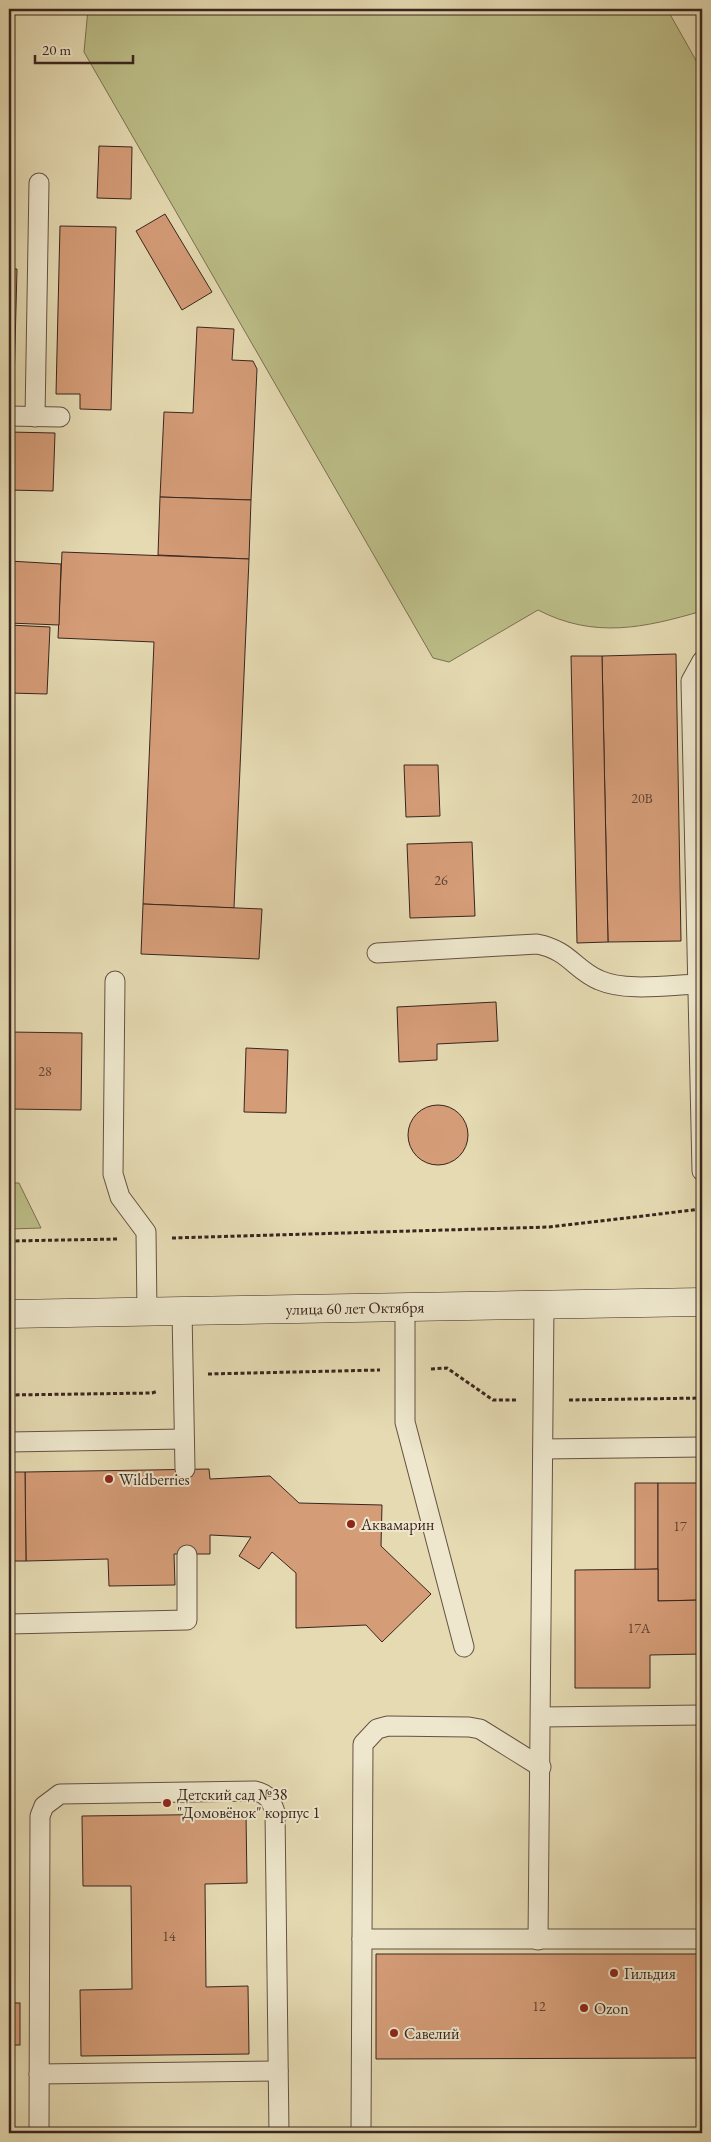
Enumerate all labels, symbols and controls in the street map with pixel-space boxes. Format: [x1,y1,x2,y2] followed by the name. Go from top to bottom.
[35,32,132,64] scale bar
[42,40,71,59] text: 20 m
[631,789,653,807] house number: 20В
[434,871,448,889] house number: 26
[38,1062,52,1080] house number: 28
[285,1296,425,1320] street label: улица 60 лет Октября
[119,1469,190,1490] place label: Wildberries
[103,1473,115,1485] marker: Wildberries
[360,1514,434,1535] place label: Аквамарин
[673,1517,687,1535] house number: 17
[345,1518,357,1530] marker: Аквамарин
[627,1619,651,1637] house number: 17А
[177,1784,320,1823] place label: Детский сад №38 "Домовёнок" корпус 1
[161,1797,173,1809] marker: Детский сад №38 "Домовёнок" корпус 1
[162,1927,176,1945] house number: 14
[624,1963,676,1984] place label: Гильдия
[608,1967,620,1979] marker: Гильдия
[532,1997,546,2015] house number: 12
[594,1998,629,2019] place label: Ozon
[578,2002,590,2014] marker: Ozon
[404,2023,460,2044] place label: Савелий
[388,2027,400,2039] marker: Савелий

